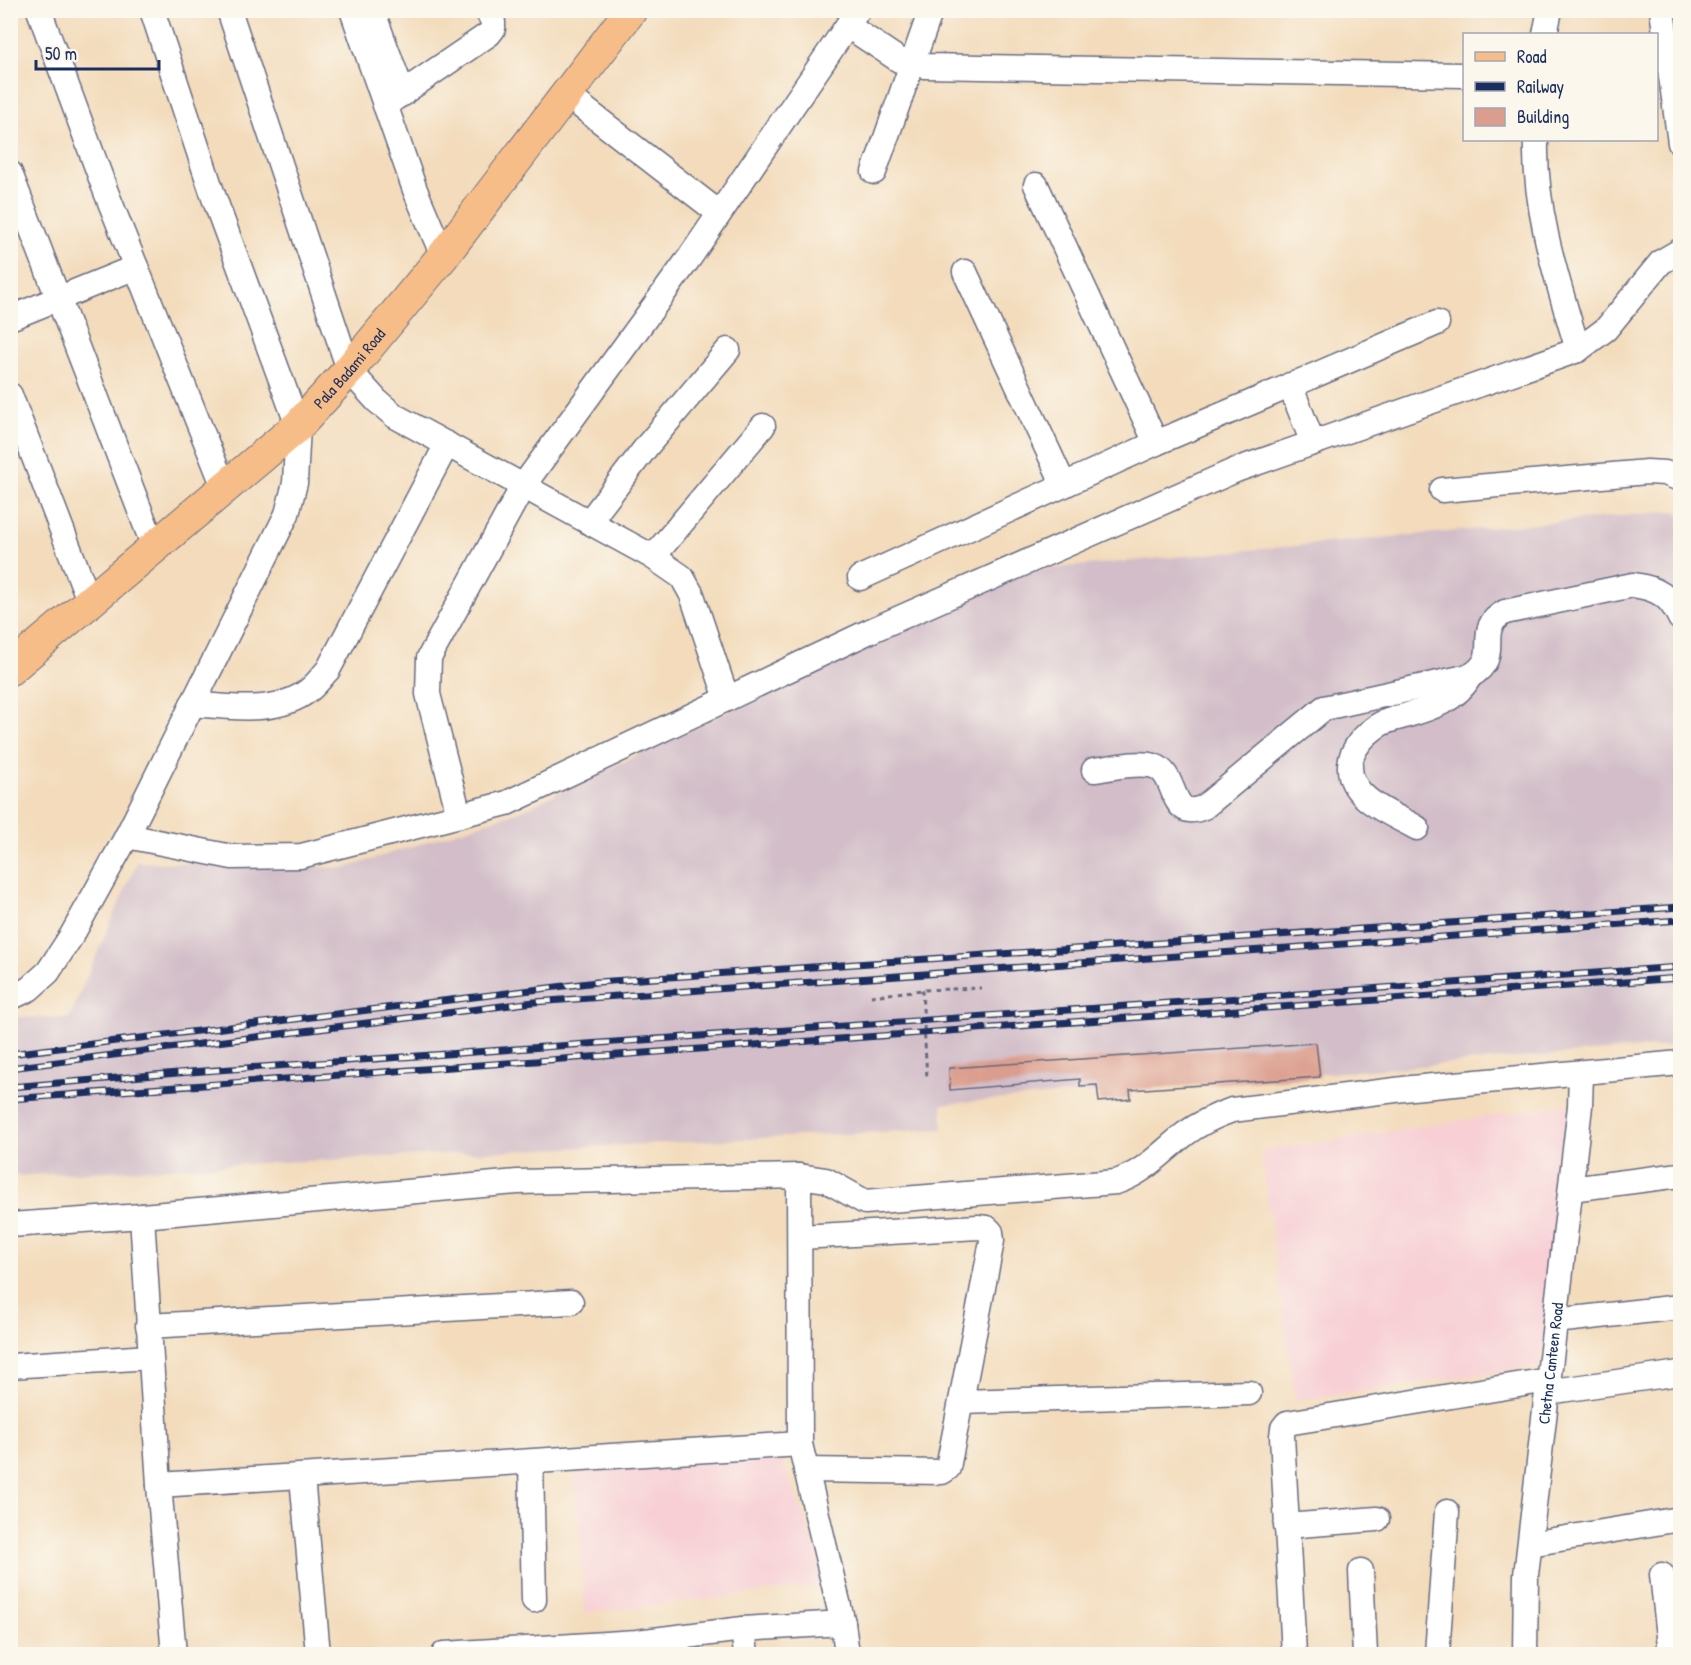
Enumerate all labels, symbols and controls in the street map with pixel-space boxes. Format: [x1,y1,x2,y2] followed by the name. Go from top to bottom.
[36,33,159,71] scale bar
[1463,33,1658,141] legend
[45,41,77,66] text: 50 m
[1517,44,1547,69] text: Road
[1517,74,1564,99] text: Railway
[1517,104,1569,129] text: Building
[308,323,390,413] street label: Pala Badami Road
[1532,1301,1568,1425] street label: Chetna Canteen Road

